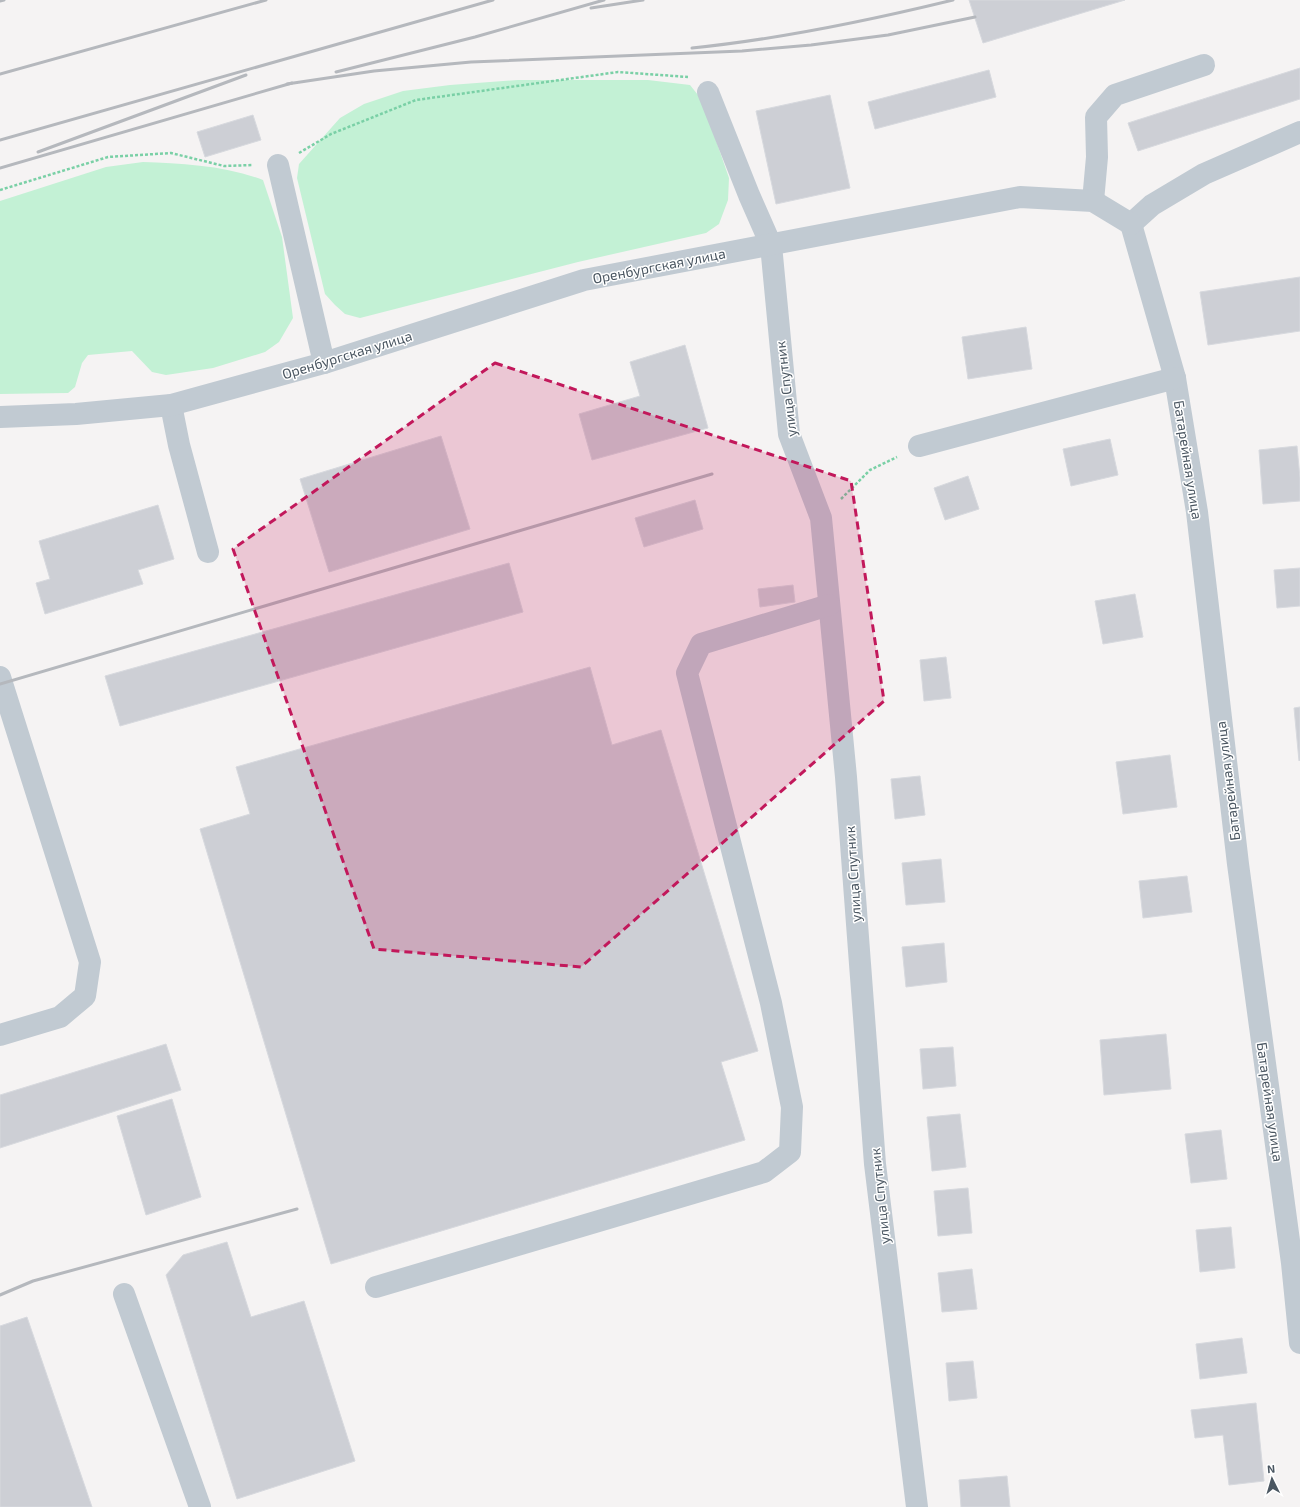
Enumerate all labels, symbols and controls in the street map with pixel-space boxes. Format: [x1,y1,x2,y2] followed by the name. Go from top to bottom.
[591,244,727,287] street label: Оренбургская улица
[280,327,414,382] street label: Оренбургская улица
[771,340,800,438] street label: улица Спутник
[1171,399,1206,521] street label: Батарейная улица
[1212,720,1243,842] street label: Батарейная улица
[841,825,864,923] street label: улица Спутник
[1254,1041,1287,1163] street label: Батарейная улица
[866,1147,893,1245] street label: улица Спутник
[1252,1459,1292,1499] north arrow
[1267,1462,1276,1475] text: N

